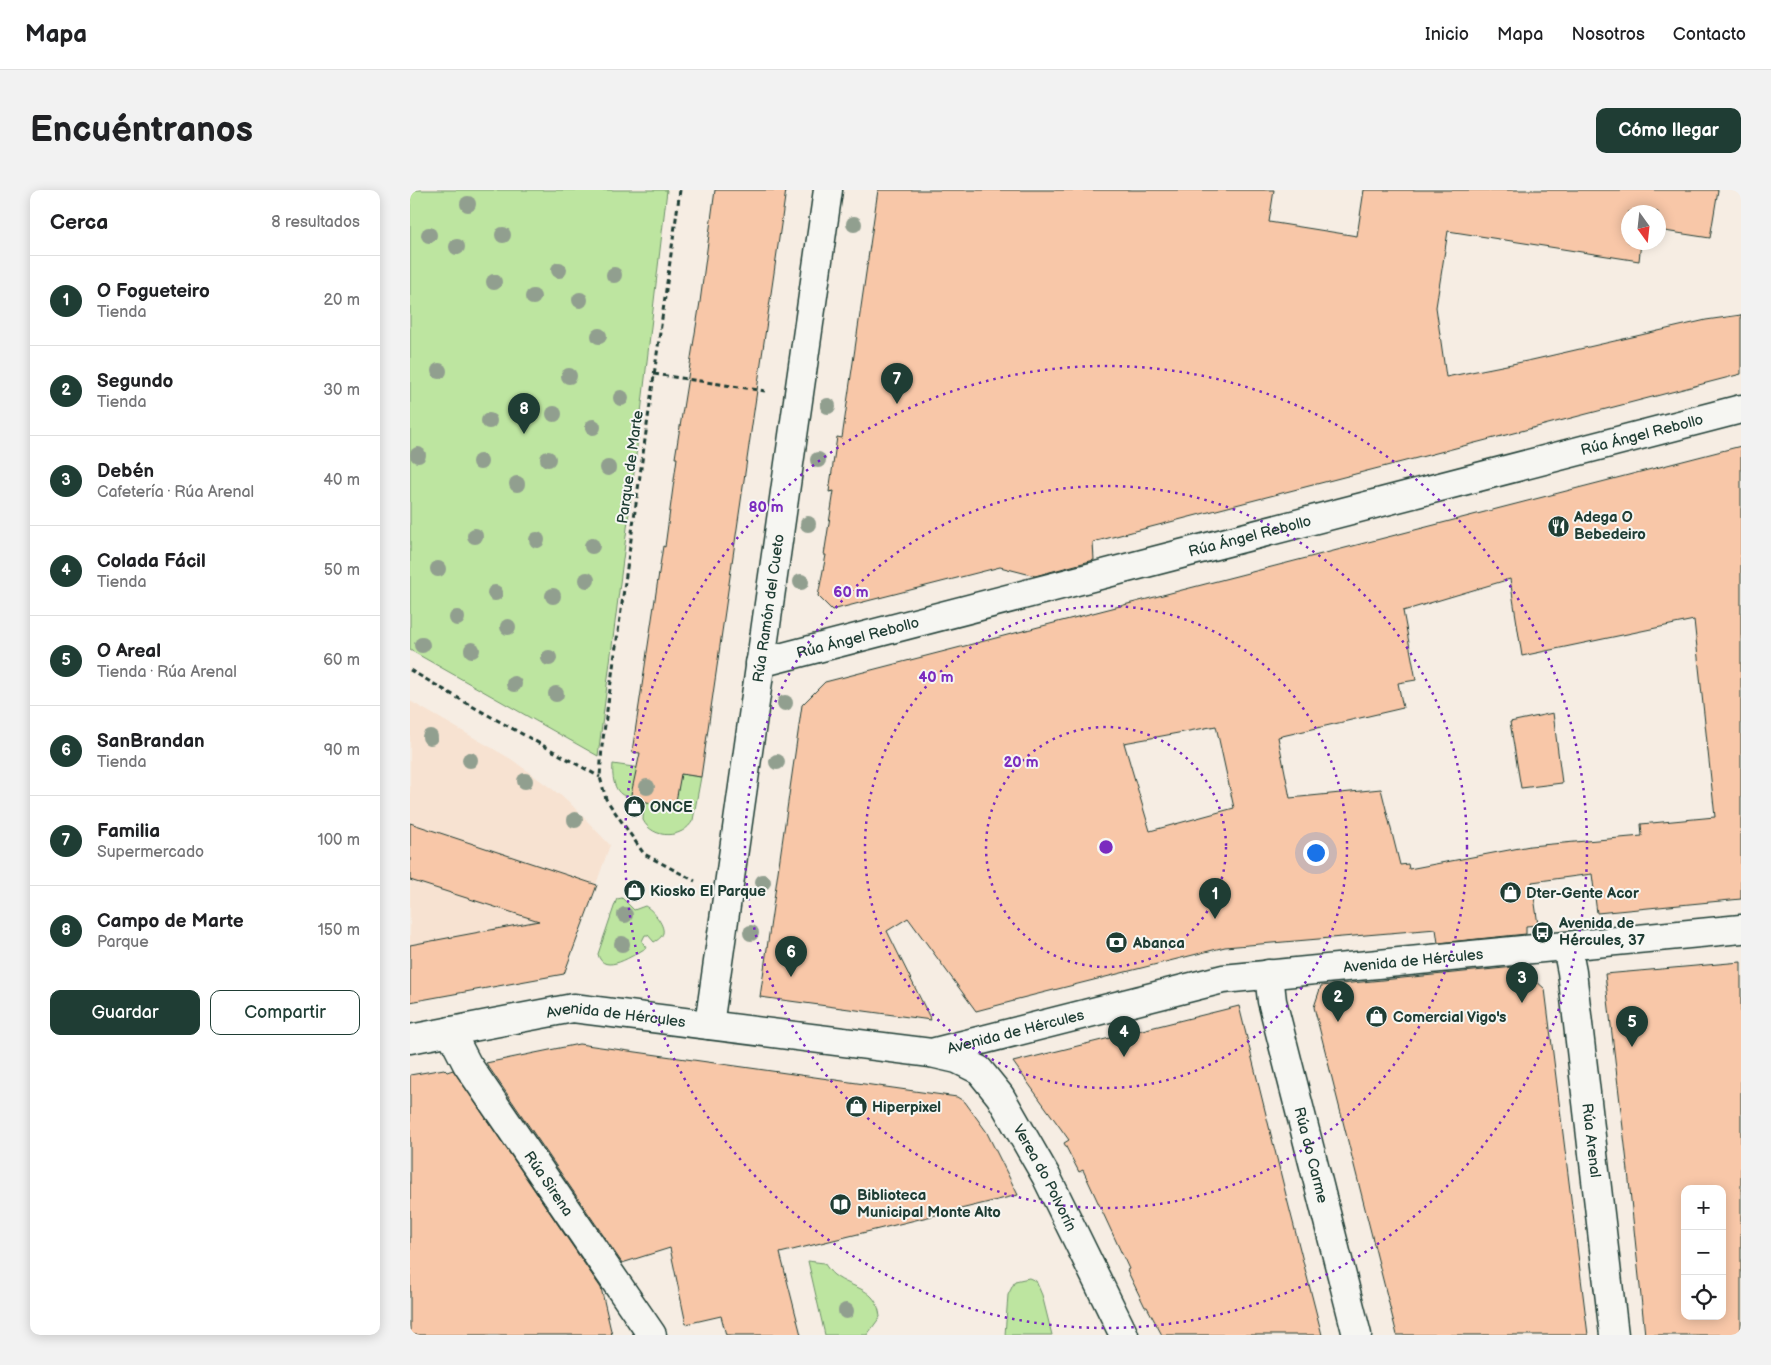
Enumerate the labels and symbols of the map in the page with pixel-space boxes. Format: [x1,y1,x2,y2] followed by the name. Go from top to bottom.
[1621,205,1666,250] north arrow
[881,363,913,404] pin: 7
[508,393,540,434] pin: 8
[613,409,648,525] street label: Parque de Marte
[1579,410,1705,460] street label: Rúa Ángel Rebollo
[748,498,784,517] text: 80 m
[1573,508,1646,544] place label: Adega O Bebedeiro
[1187,512,1313,562] street label: Rúa Ángel Rebollo
[1546,514,1570,538] restaurant icon: Adega O Bebedeiro
[749,533,789,684] street label: Rúa Ramón del Cueto
[833,583,869,602] text: 60 m
[795,613,921,663] street label: Rúa Ángel Rebollo
[918,668,954,687] text: 40 m
[1004,753,1039,772] text: 20 m
[622,795,646,819] shop icon: ONCE
[650,798,693,817] place label: ONCE
[1097,838,1115,856] centre of rings
[1303,840,1329,866] your location
[1199,878,1231,919] pin: 1
[622,879,646,903] shop icon: Kiosko El Parque
[1498,881,1522,905] shop icon: Dter-Gente Acor
[650,882,766,901] place label: Kiosko El Parque
[1526,884,1640,903] place label: Dter-Gente Acor
[1558,914,1645,950] place label: Avenida de Hércules, 37
[1531,920,1555,944] bus stop icon: Avenida de Hércules, 37
[1105,931,1129,955] bank icon: Abanca
[1132,934,1185,953] place label: Abanca
[775,936,807,977] pin: 6
[1342,945,1485,977] street label: Avenida de Hércules
[1506,962,1538,1003] pin: 3
[1322,981,1354,1022] pin: 2
[545,999,687,1032] street label: Avenida de Hércules
[945,1005,1087,1059] street label: Avenida de Hércules
[1365,1005,1389,1029] shop icon: Comercial Vigo's
[1616,1006,1648,1047] pin: 5
[1393,1008,1506,1027] place label: Comercial Vigo's
[1108,1016,1140,1057] pin: 4
[844,1095,868,1119] shop icon: Hiperpixel
[872,1098,941,1117] place label: Hiperpixel
[1577,1102,1605,1179] street label: Rúa Arenal
[1289,1105,1332,1205] street label: Rúa do Carme
[1008,1121,1081,1235] street label: Verea do Polvorín
[519,1148,577,1220] street label: Rúa Sirena
[857,1186,1001,1222] place label: Biblioteca Municipal Monte Alto
[829,1192,853,1216] library icon: Biblioteca Municipal Monte Alto

